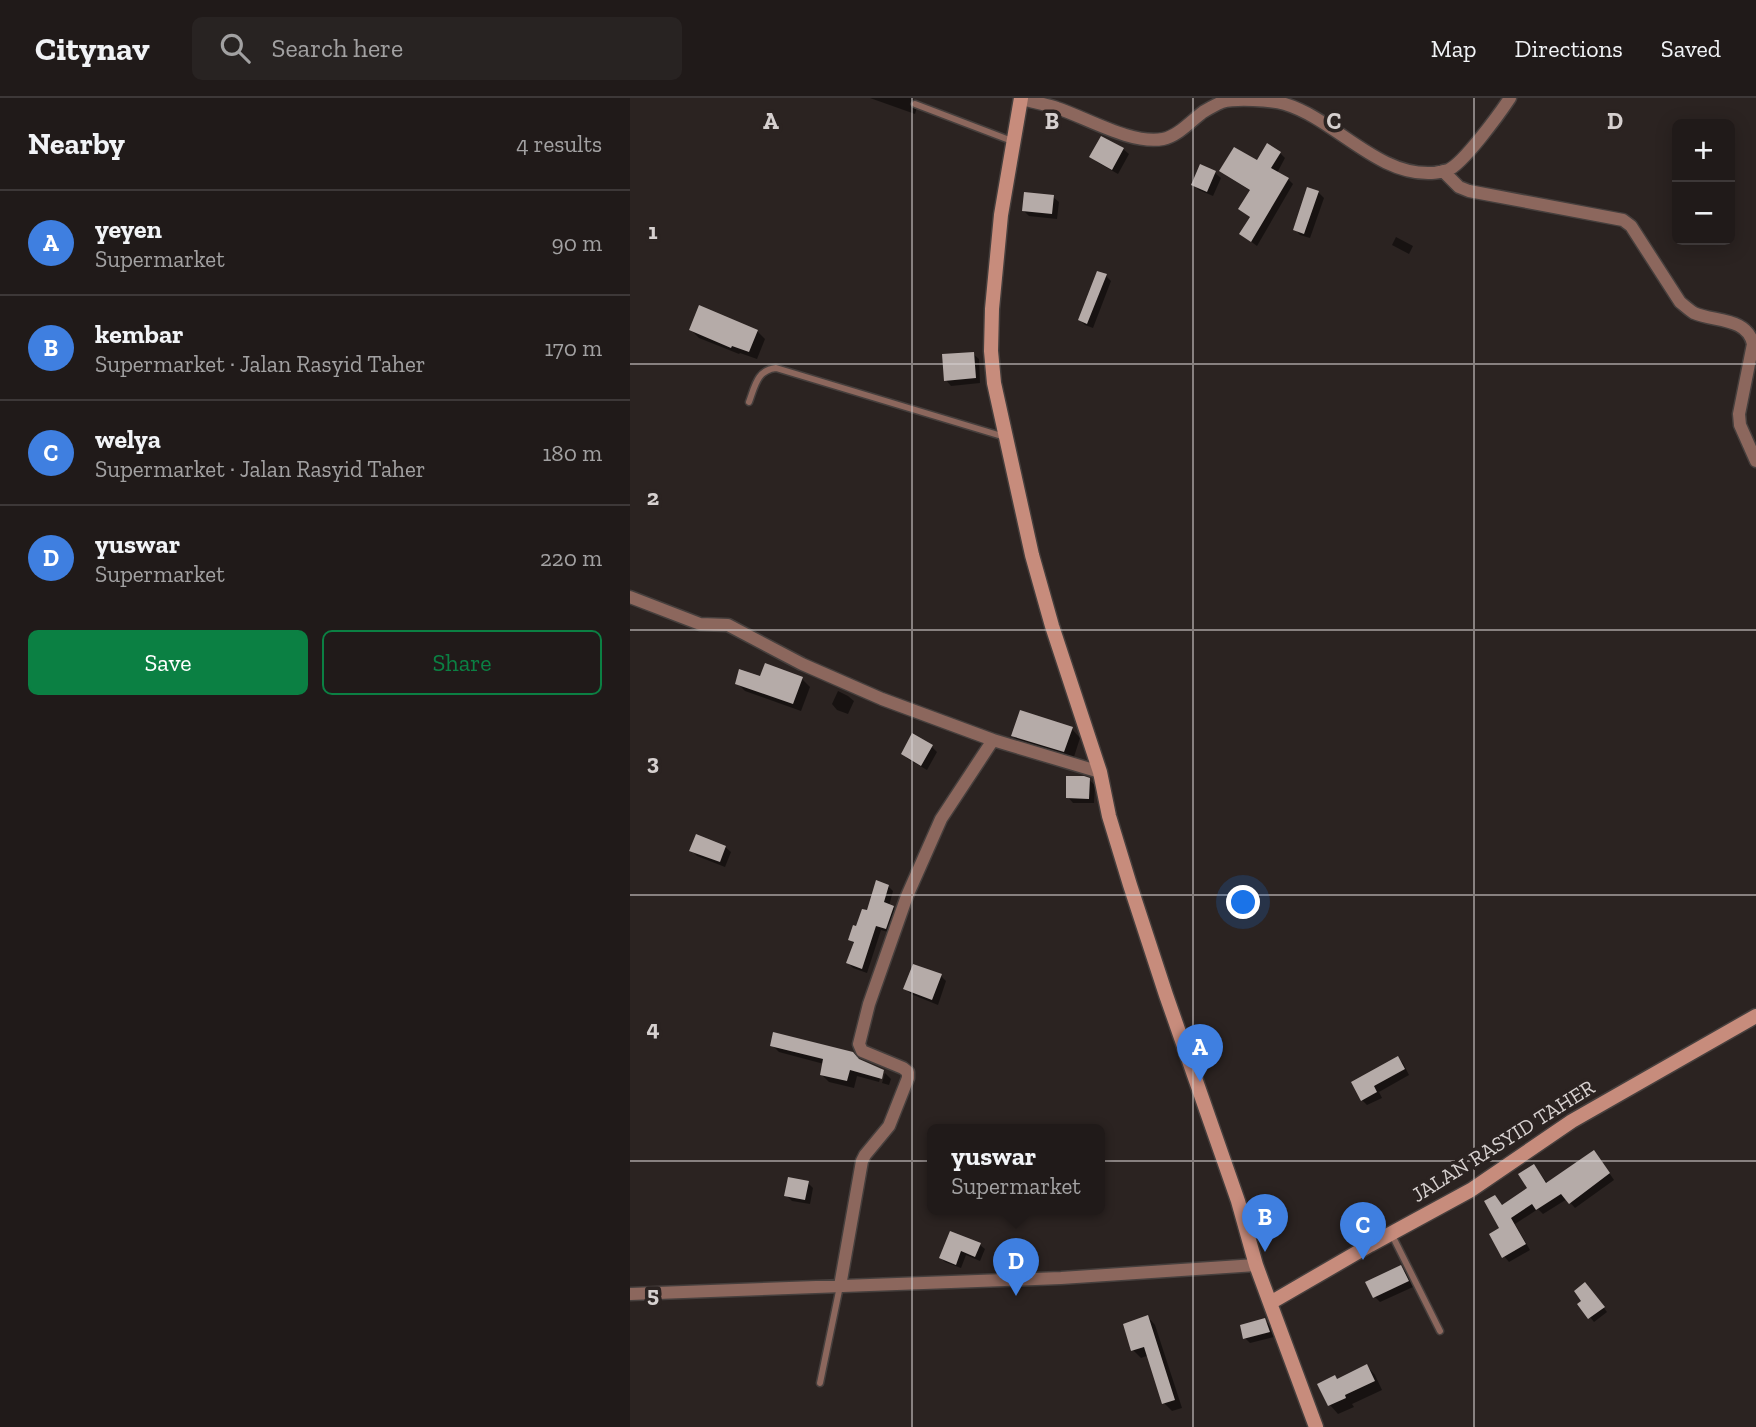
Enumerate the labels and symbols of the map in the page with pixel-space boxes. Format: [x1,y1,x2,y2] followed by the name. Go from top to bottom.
[763,107,779,135] text: A
[1045,107,1059,135] text: B
[1327,107,1341,135] text: C
[1607,107,1623,135] text: D
[648,217,658,245] text: 1
[647,483,659,511] text: 2
[647,748,659,776] text: 3
[1226,885,1260,919] your location
[646,1014,660,1042] text: 4
[1177,1024,1223,1082] pin: A
[1407,1074,1599,1207] street label: JALAN RASYID TAHER
[1242,1194,1288,1252] pin: B
[1340,1202,1386,1260] pin: C
[993,1238,1039,1296] pin: D
[647,1280,659,1308] text: 5

